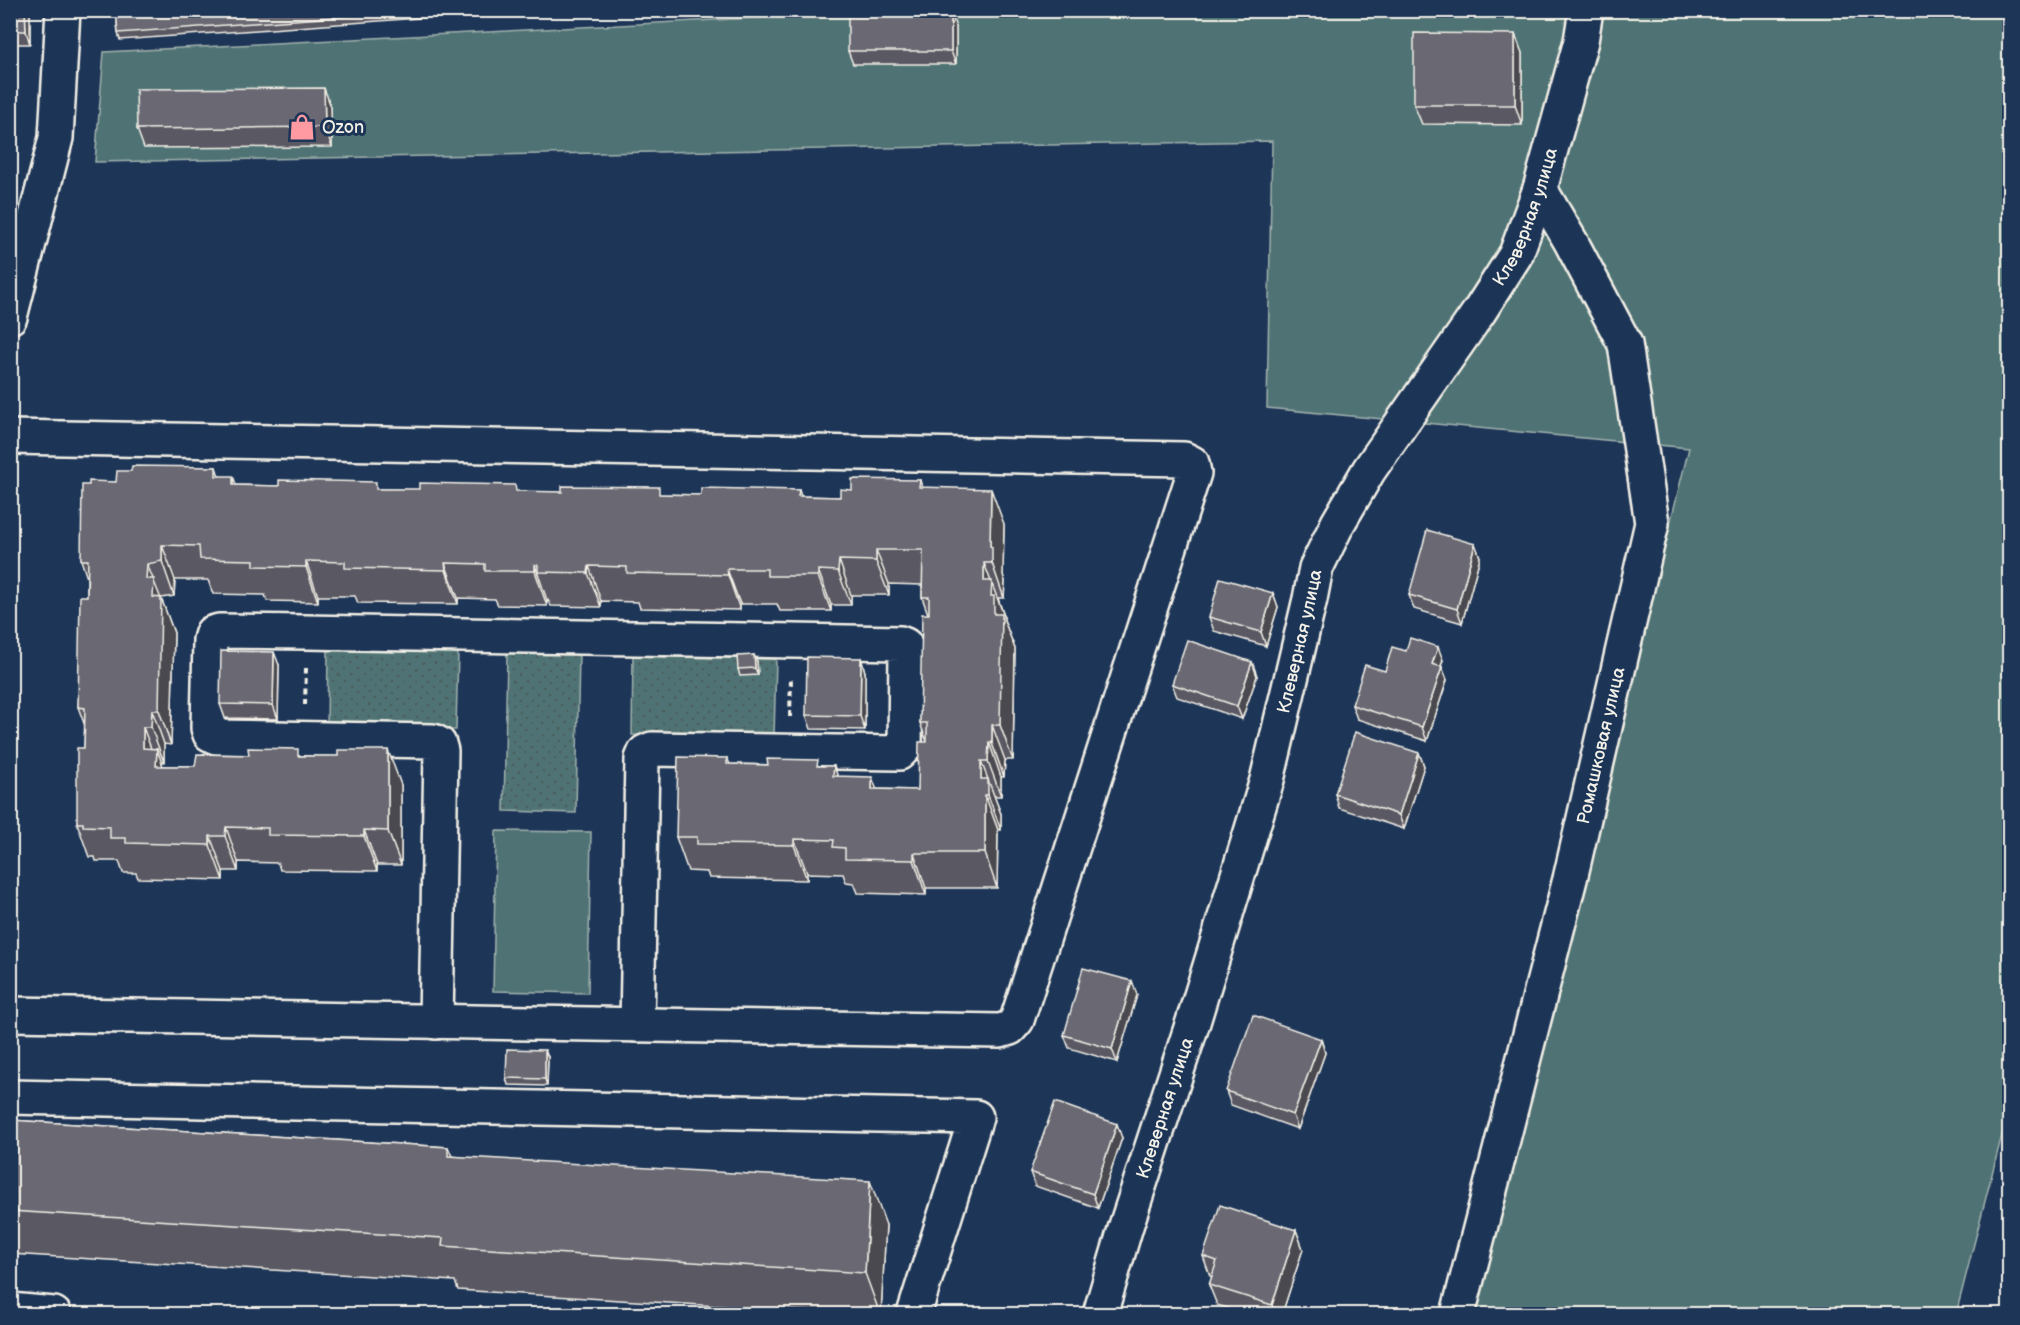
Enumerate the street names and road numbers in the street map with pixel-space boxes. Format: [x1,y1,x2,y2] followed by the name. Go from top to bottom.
[1488,145,1562,290] street label: Клеверная улица
[1273,567,1327,715] street label: Клеверная улица
[1573,665,1630,826] street label: Ромашковая улица
[1132,1035,1198,1181] street label: Клеверная улица

